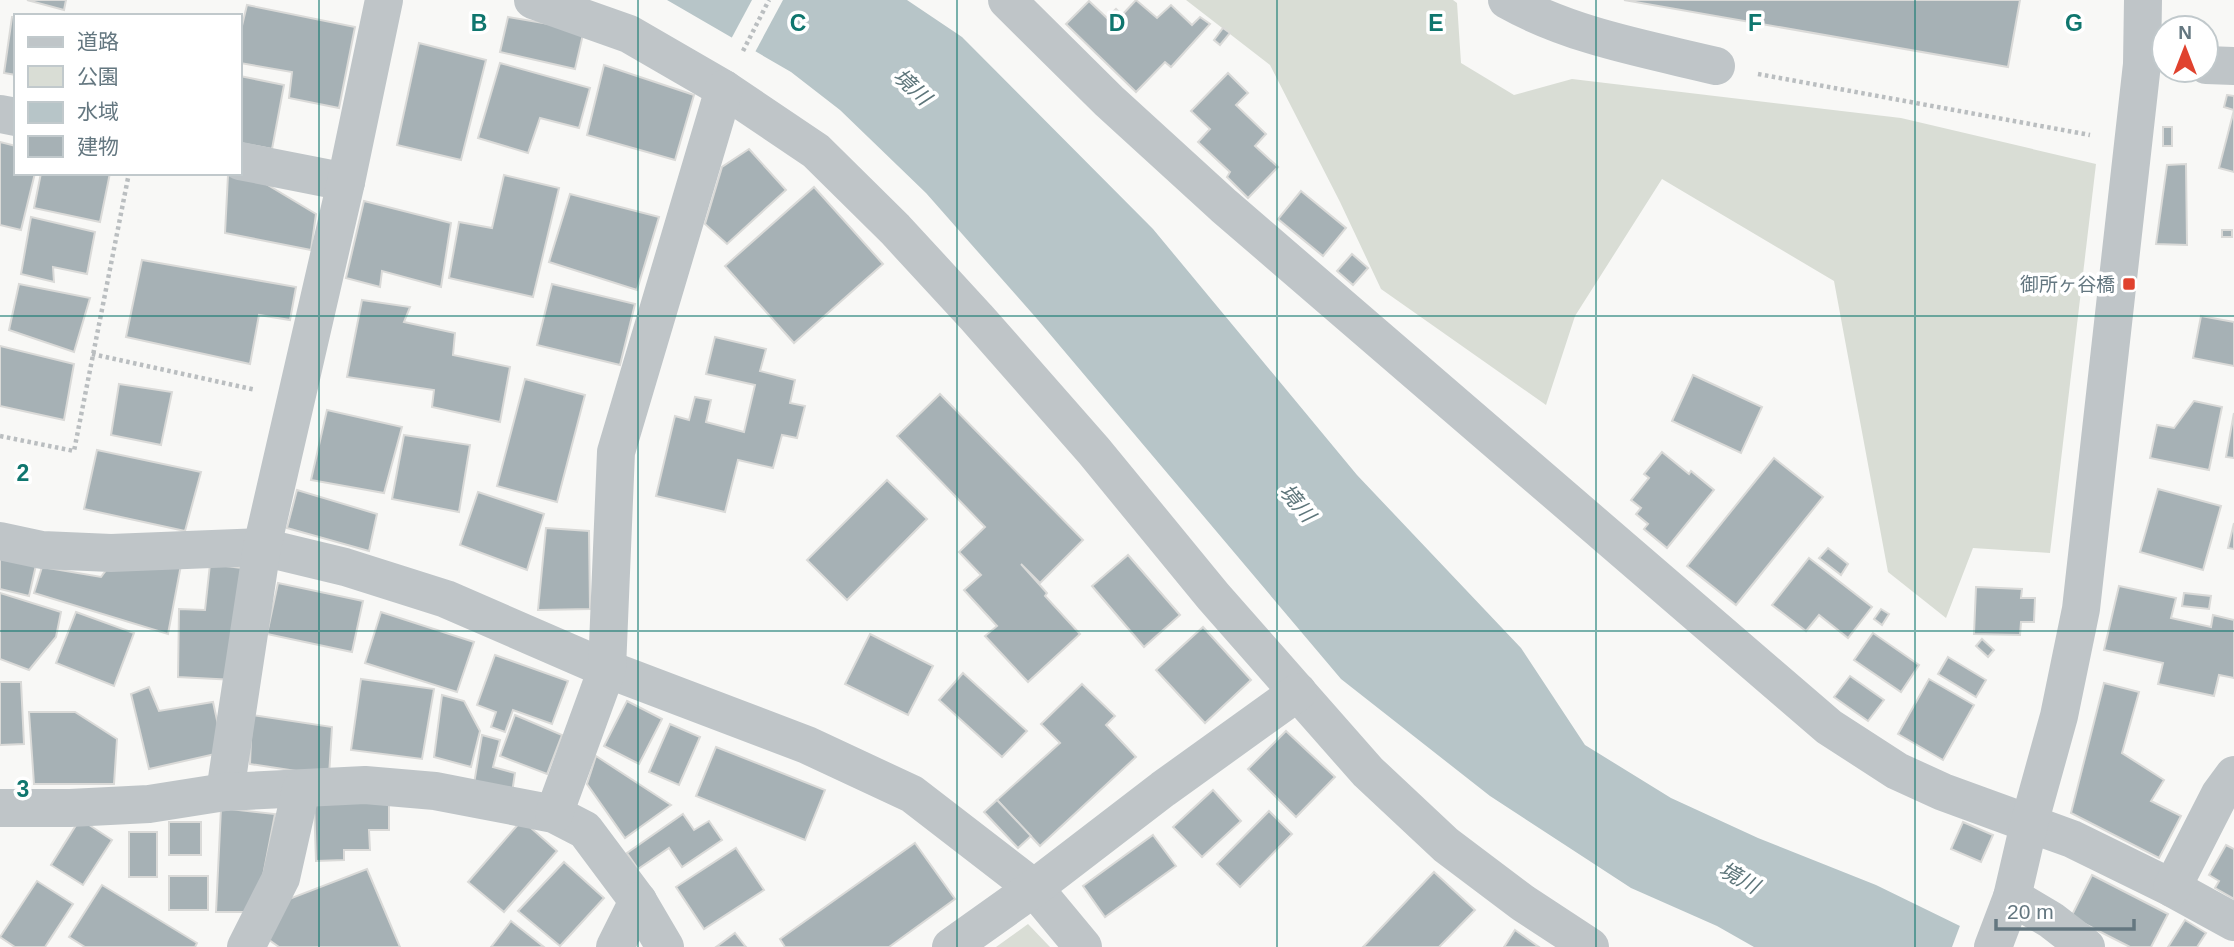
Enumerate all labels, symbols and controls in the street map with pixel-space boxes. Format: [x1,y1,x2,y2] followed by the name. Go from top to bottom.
[471,10,487,36] text: B
[790,10,806,36] text: C
[1109,10,1125,36] text: D
[1428,10,1444,36] text: E
[1748,10,1762,36] text: F
[2065,10,2083,36] text: G
[14,14,242,175] legend
[2150,14,2220,84] north arrow
[2178,22,2192,43] text: N
[77,30,119,53] text: 道路
[889,64,937,111] water label: 境川
[77,65,119,88] text: 公園
[77,100,119,123] text: 水域
[77,135,119,158] text: 建物
[2020,274,2115,295] place label: 御所ヶ谷橋
[2121,276,2137,292] marker: 御所ヶ谷橋
[17,460,29,486] text: 2
[1275,479,1321,528] water label: 境川
[17,776,29,802] text: 3
[1715,857,1765,899] water label: 境川
[1996,888,2134,932] scale bar
[2007,900,2054,923] text: 20 m

